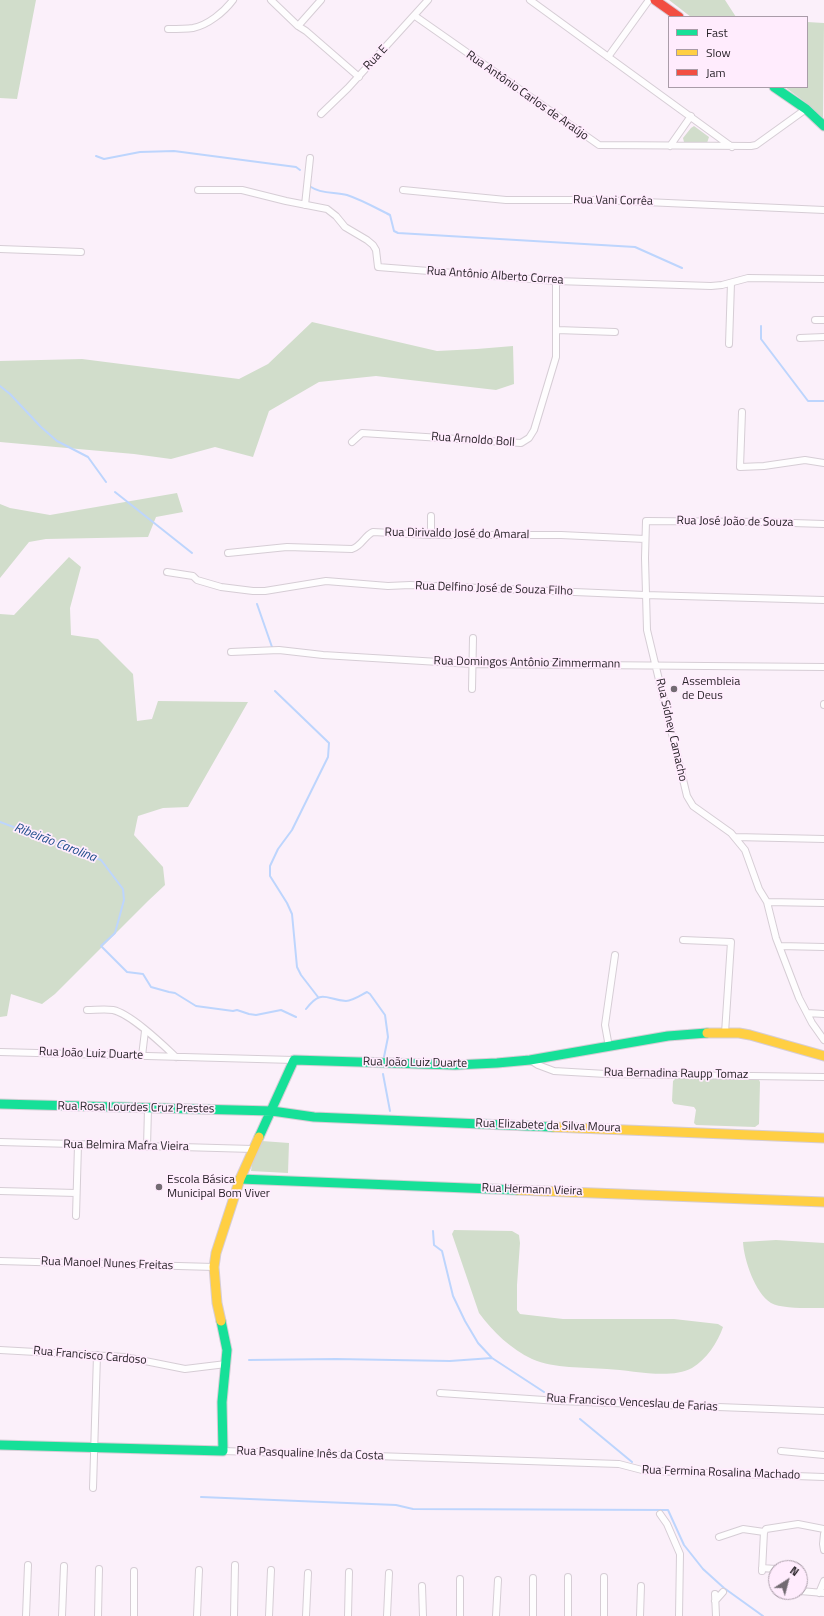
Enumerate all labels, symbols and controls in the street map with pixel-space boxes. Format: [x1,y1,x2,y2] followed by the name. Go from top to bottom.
[668,16,808,88] legend
[706,23,728,42] text: Fast
[361,42,391,74] street label: Rua E
[706,43,731,62] text: Slow
[463,48,591,144] street label: Rua Antônio Carlos de Araújo
[706,63,726,82] text: Jam
[573,193,653,209] street label: Rua Vani Corrêa
[426,264,564,288] street label: Rua Antônio Alberto Correa
[431,430,515,450] street label: Rua Arnoldo Boll
[676,514,794,530] street label: Rua José João de Souza
[384,526,530,542] street label: Rua Dirivaldo José do Amaral
[415,579,573,599] street label: Rua Delfino José de Souza Filho
[434,654,620,672] street label: Rua Domingos Antônio Zimmermann
[682,675,740,703] place label: Assembleia de Deus
[652,677,690,783] street label: Rua Sidney Camacho
[669,684,679,694] marker: Assembleia de Deus
[12,820,98,866] water label: Ribeirão Carolina
[39,1045,143,1063] street label: Rua João Luiz Duarte
[363,1055,467,1071] street label: Rua João Luiz Duarte
[604,1066,748,1082] street label: Rua Bernadina Raupp Tomaz
[57,1099,215,1117] street label: Rua Rosa Lourdes Cruz Prestes
[475,1116,621,1136] street label: Rua Elizabete da Silva Moura
[63,1138,189,1154] street label: Rua Belmira Mafra Vieira
[167,1173,270,1201] place label: Escola Básica Municipal Bom Viver
[481,1181,583,1199] street label: Rua Hermann Vieira
[154,1182,164,1192] marker: Escola Básica Municipal Bom Viver
[41,1254,173,1274] street label: Rua Manoel Nunes Freitas
[33,1344,147,1368] street label: Rua Francisco Cardoso
[546,1391,718,1415] street label: Rua Francisco Venceslau de Farias
[236,1444,384,1464] street label: Rua Pasqualine Inês da Costa
[641,1463,801,1483] street label: Rua Fermina Rosalina Machado
[768,1560,808,1600] north arrow
[787,1562,802,1580] text: N

